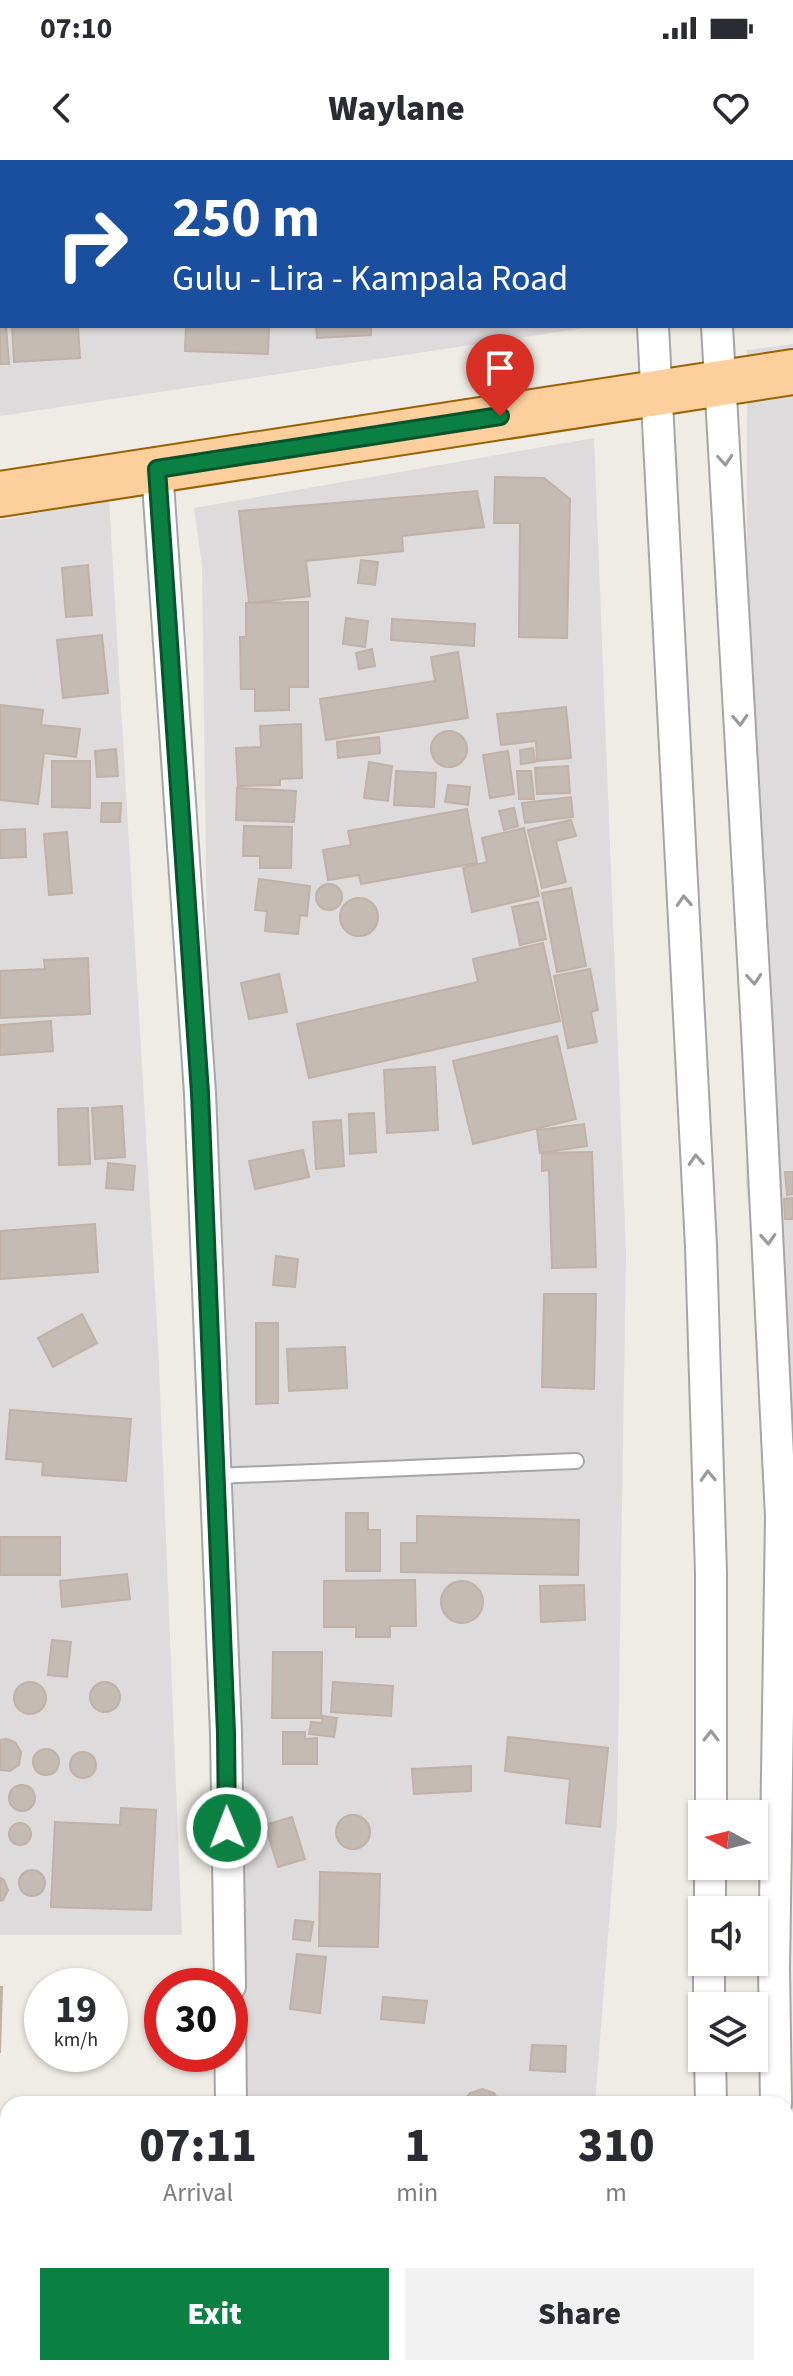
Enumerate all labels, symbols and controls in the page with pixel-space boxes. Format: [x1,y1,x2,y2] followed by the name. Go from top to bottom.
[40,7,112,50] text: 07:10
[328,83,465,134] text: Waylane
[40,86,84,130] icon: back
[709,86,753,130] icon: heart
[172,179,320,258] text: 250 m
[40,192,144,296] icon: right
[172,253,568,304] text: Gulu - Lira - Kampala Road
[466,334,534,416] pin
[478,346,522,390] icon: arrive
[716,454,733,467] one-way arrow
[731,714,748,727] one-way arrow
[676,894,693,907] one-way arrow
[745,973,762,986] one-way arrow
[688,1153,705,1166] one-way arrow
[760,1233,777,1246] one-way arrow
[700,1469,717,1482] one-way arrow
[702,1729,720,1742] one-way arrow
[185,1786,269,1870] position arrow
[688,1800,768,1880] north arrow
[688,1800,768,2072] map controls
[688,1896,768,1976] button: sound
[144,1968,248,2072] speed limit sign: 30
[55,1981,97,2038] text: 19
[688,1992,768,2072] button: layers
[54,2026,98,2054] text: km/h
[139,2112,257,2180] text: 07:11
[404,2112,430,2180] text: 1
[578,2112,655,2180] text: 310
[163,2174,233,2211] text: Arrival
[396,2174,438,2211] text: min
[605,2174,627,2211] text: m
[40,2268,389,2360] button: Exit
[405,2268,754,2360] button: Share

